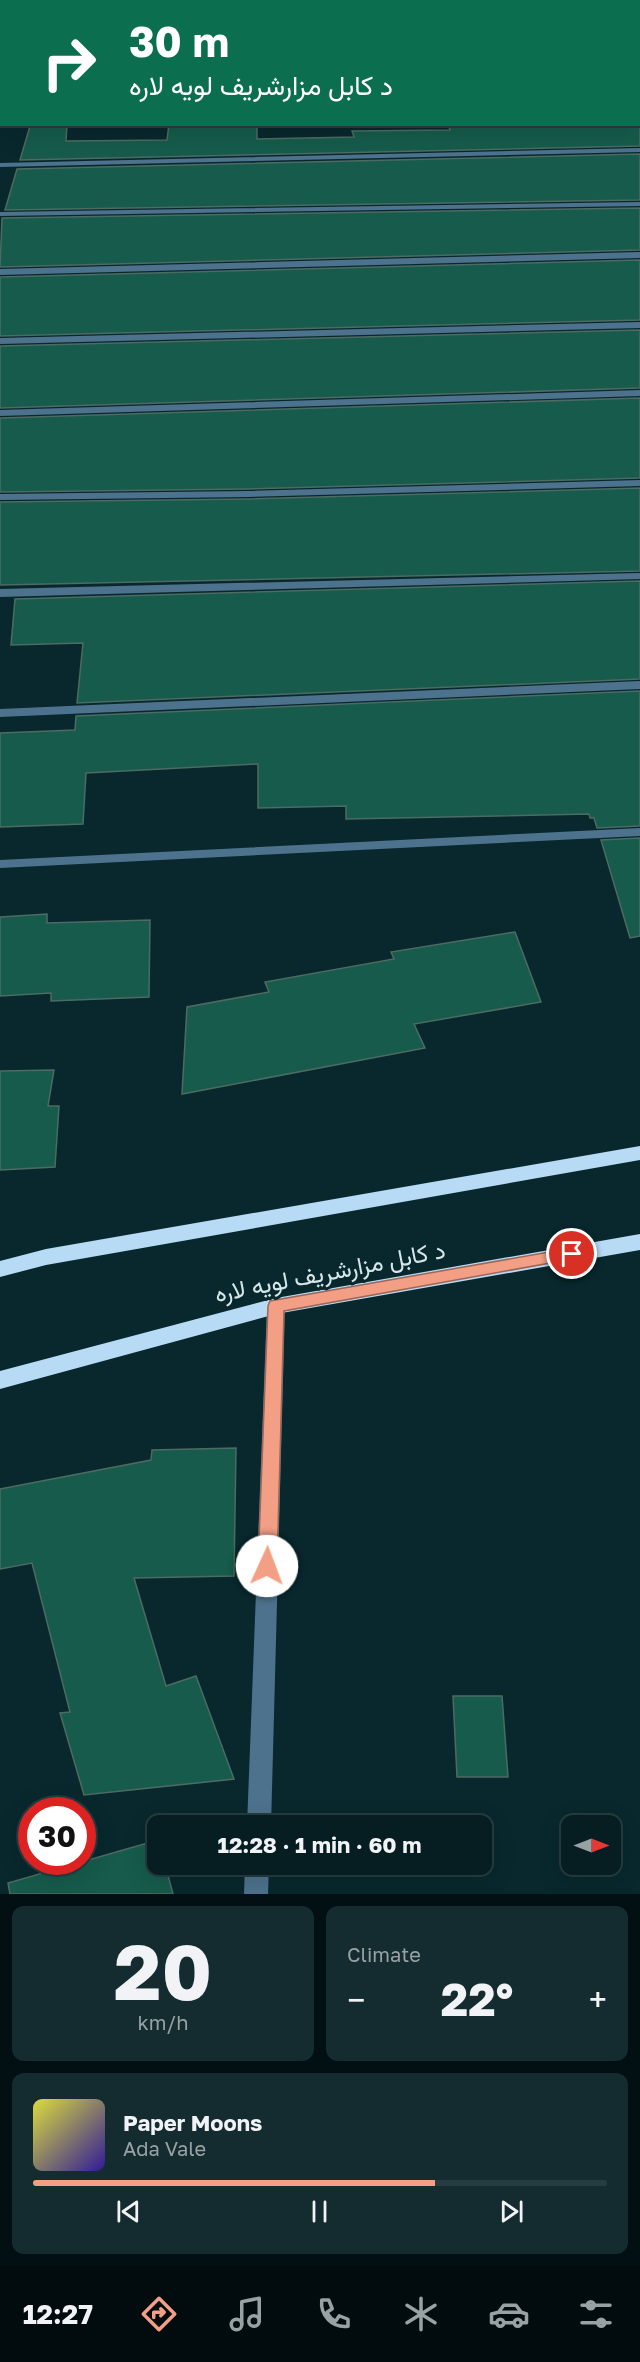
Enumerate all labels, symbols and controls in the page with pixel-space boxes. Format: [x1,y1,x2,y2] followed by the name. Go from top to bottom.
[129,16,229,66] text: 30 m
[30,24,108,102] icon: right
[129,69,393,101] text: د کابل مزارشریف لویه لاره
[546,1228,597,1279] pin
[212,1234,448,1309] street label: د کابل مزارشریف لویه لاره
[555,1237,588,1270] icon: arrive
[235,1534,299,1598] position arrow
[18,1797,96,1875] speed limit sign: 30
[561,1815,621,1875] north arrow
[561,1815,621,1875] map controls
[218,1831,421,1858] text: 12:28 · 1 min · 60 m
[114,1924,212,2017] text: 20
[347,1942,421,1966] text: Climate
[441,1972,513,2026] text: 22°
[347,1980,365,2019] text: −
[589,1980,607,2019] text: +
[138,2010,188,2034] text: km/h
[123,2109,262,2136] text: Paper Moons
[123,2136,206,2160] text: Ada Vale
[112,2195,145,2228] icon: previous
[303,2195,336,2228] icon: pause
[495,2195,528,2228] icon: next
[138,2293,180,2335] icon: directions
[226,2293,268,2335] icon: music
[313,2293,355,2335] icon: phone
[400,2293,442,2335] icon: climate
[488,2293,530,2335] icon: car
[575,2293,617,2335] icon: filters
[23,2298,93,2330] text: 12:27

